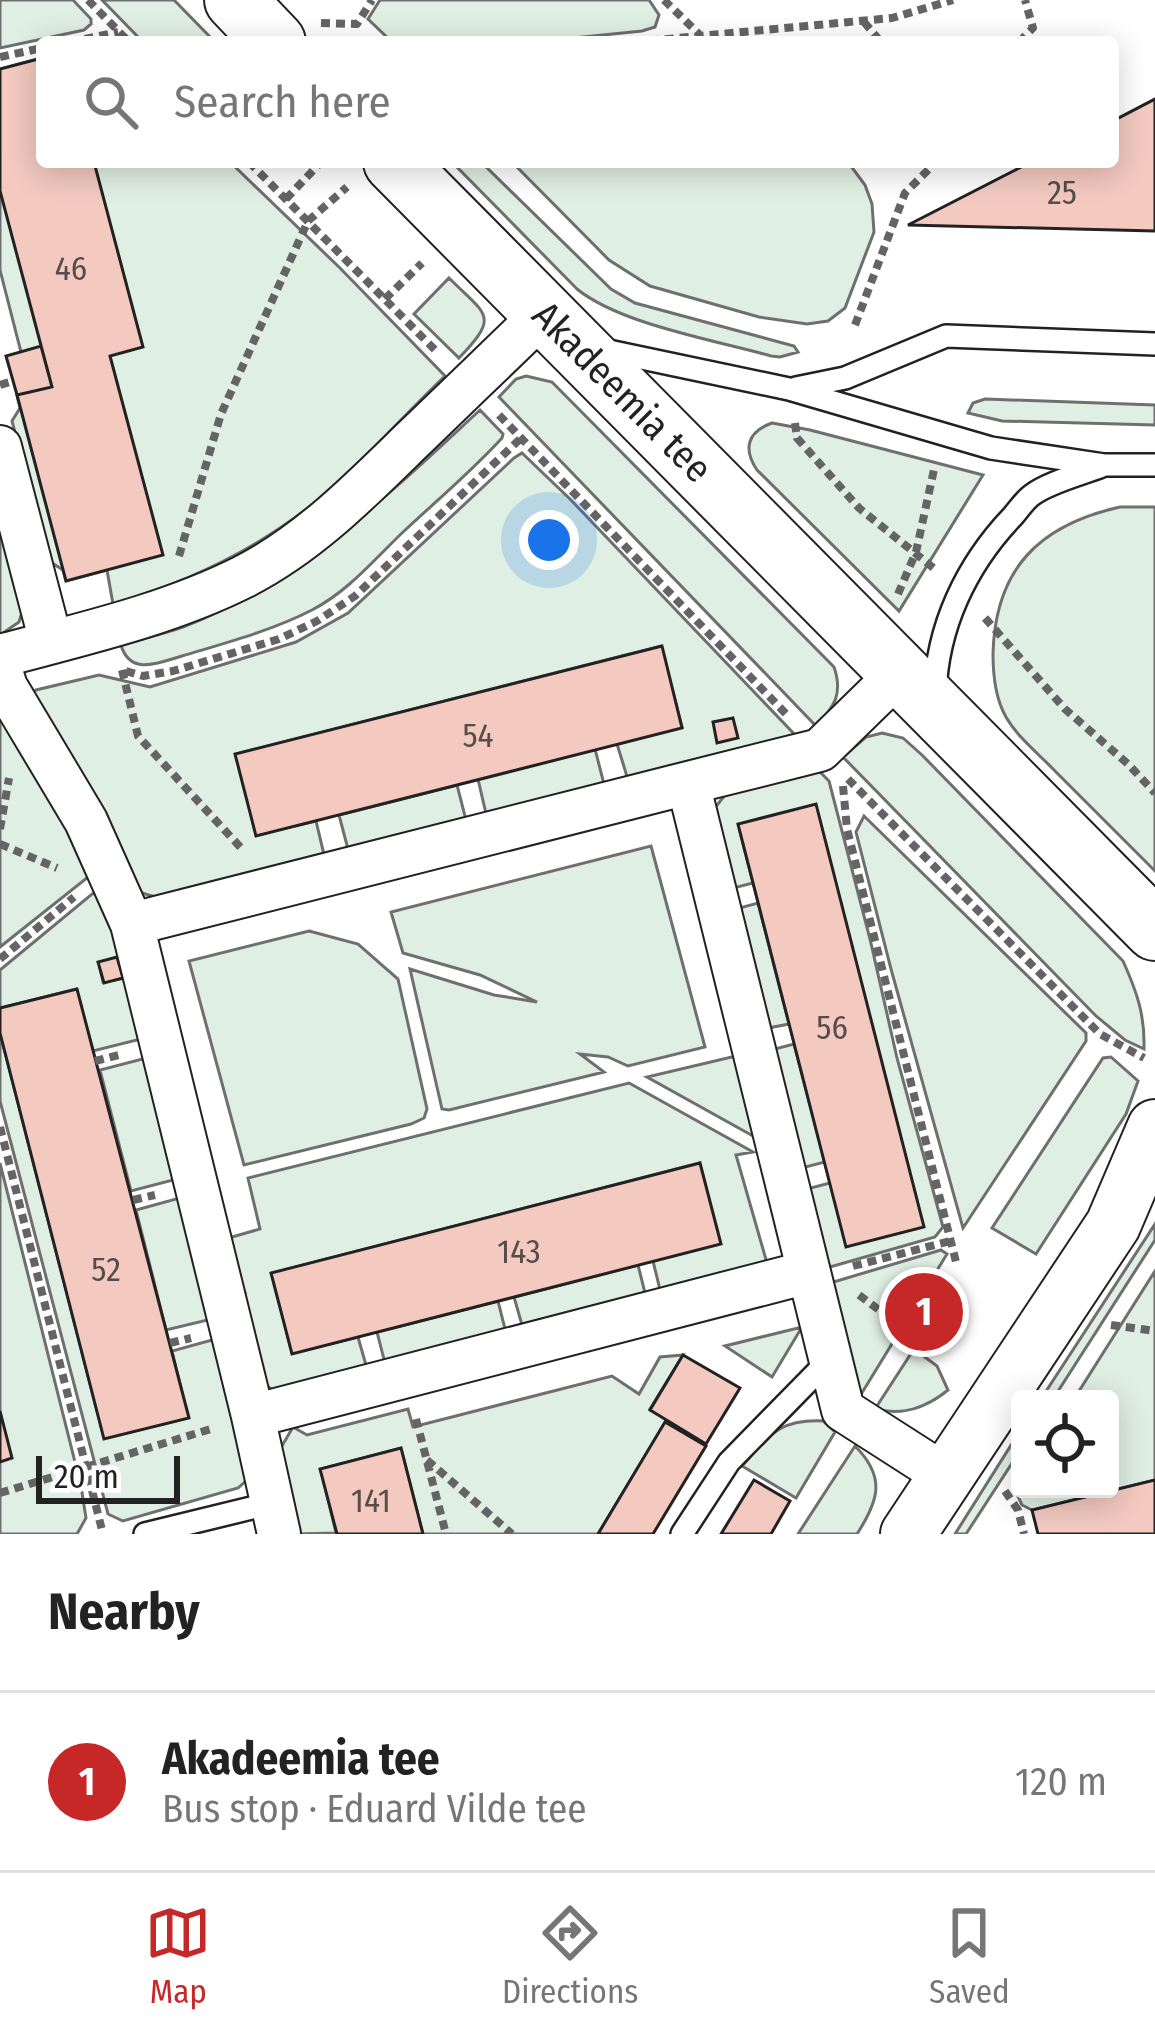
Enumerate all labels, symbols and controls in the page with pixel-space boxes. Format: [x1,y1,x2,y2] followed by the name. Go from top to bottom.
[36,36,1119,168] search box
[78,69,144,135] icon: search
[174,75,391,129] text: Search here
[1047,173,1077,213] house number: 25
[55,249,87,289] house number: 46
[523,292,721,492] street label: Akadeemia tee
[519,510,579,570] your location
[462,716,494,756] house number: 54
[816,1008,848,1048] house number: 56
[497,1232,541,1272] house number: 143
[91,1250,121,1290] house number: 52
[885,1267,963,1357] pin: 1
[1011,1390,1119,1498] map controls
[1011,1390,1119,1498] button: locate
[36,1450,180,1503] scale bar
[54,1457,119,1497] text: 20 m
[351,1481,391,1521] house number: 141
[48,1581,200,1643] text: Nearby
[162,1732,440,1786] text: Akadeemia tee
[79,1759,95,1805] text: 1
[1015,1759,1107,1805] text: 120 m
[162,1786,587,1832] text: Bus stop · Eduard Vilde tee
[145,1900,211,2012] tab: Map
[502,1900,638,2012] tab: Directions
[929,1900,1010,2012] tab: Saved

